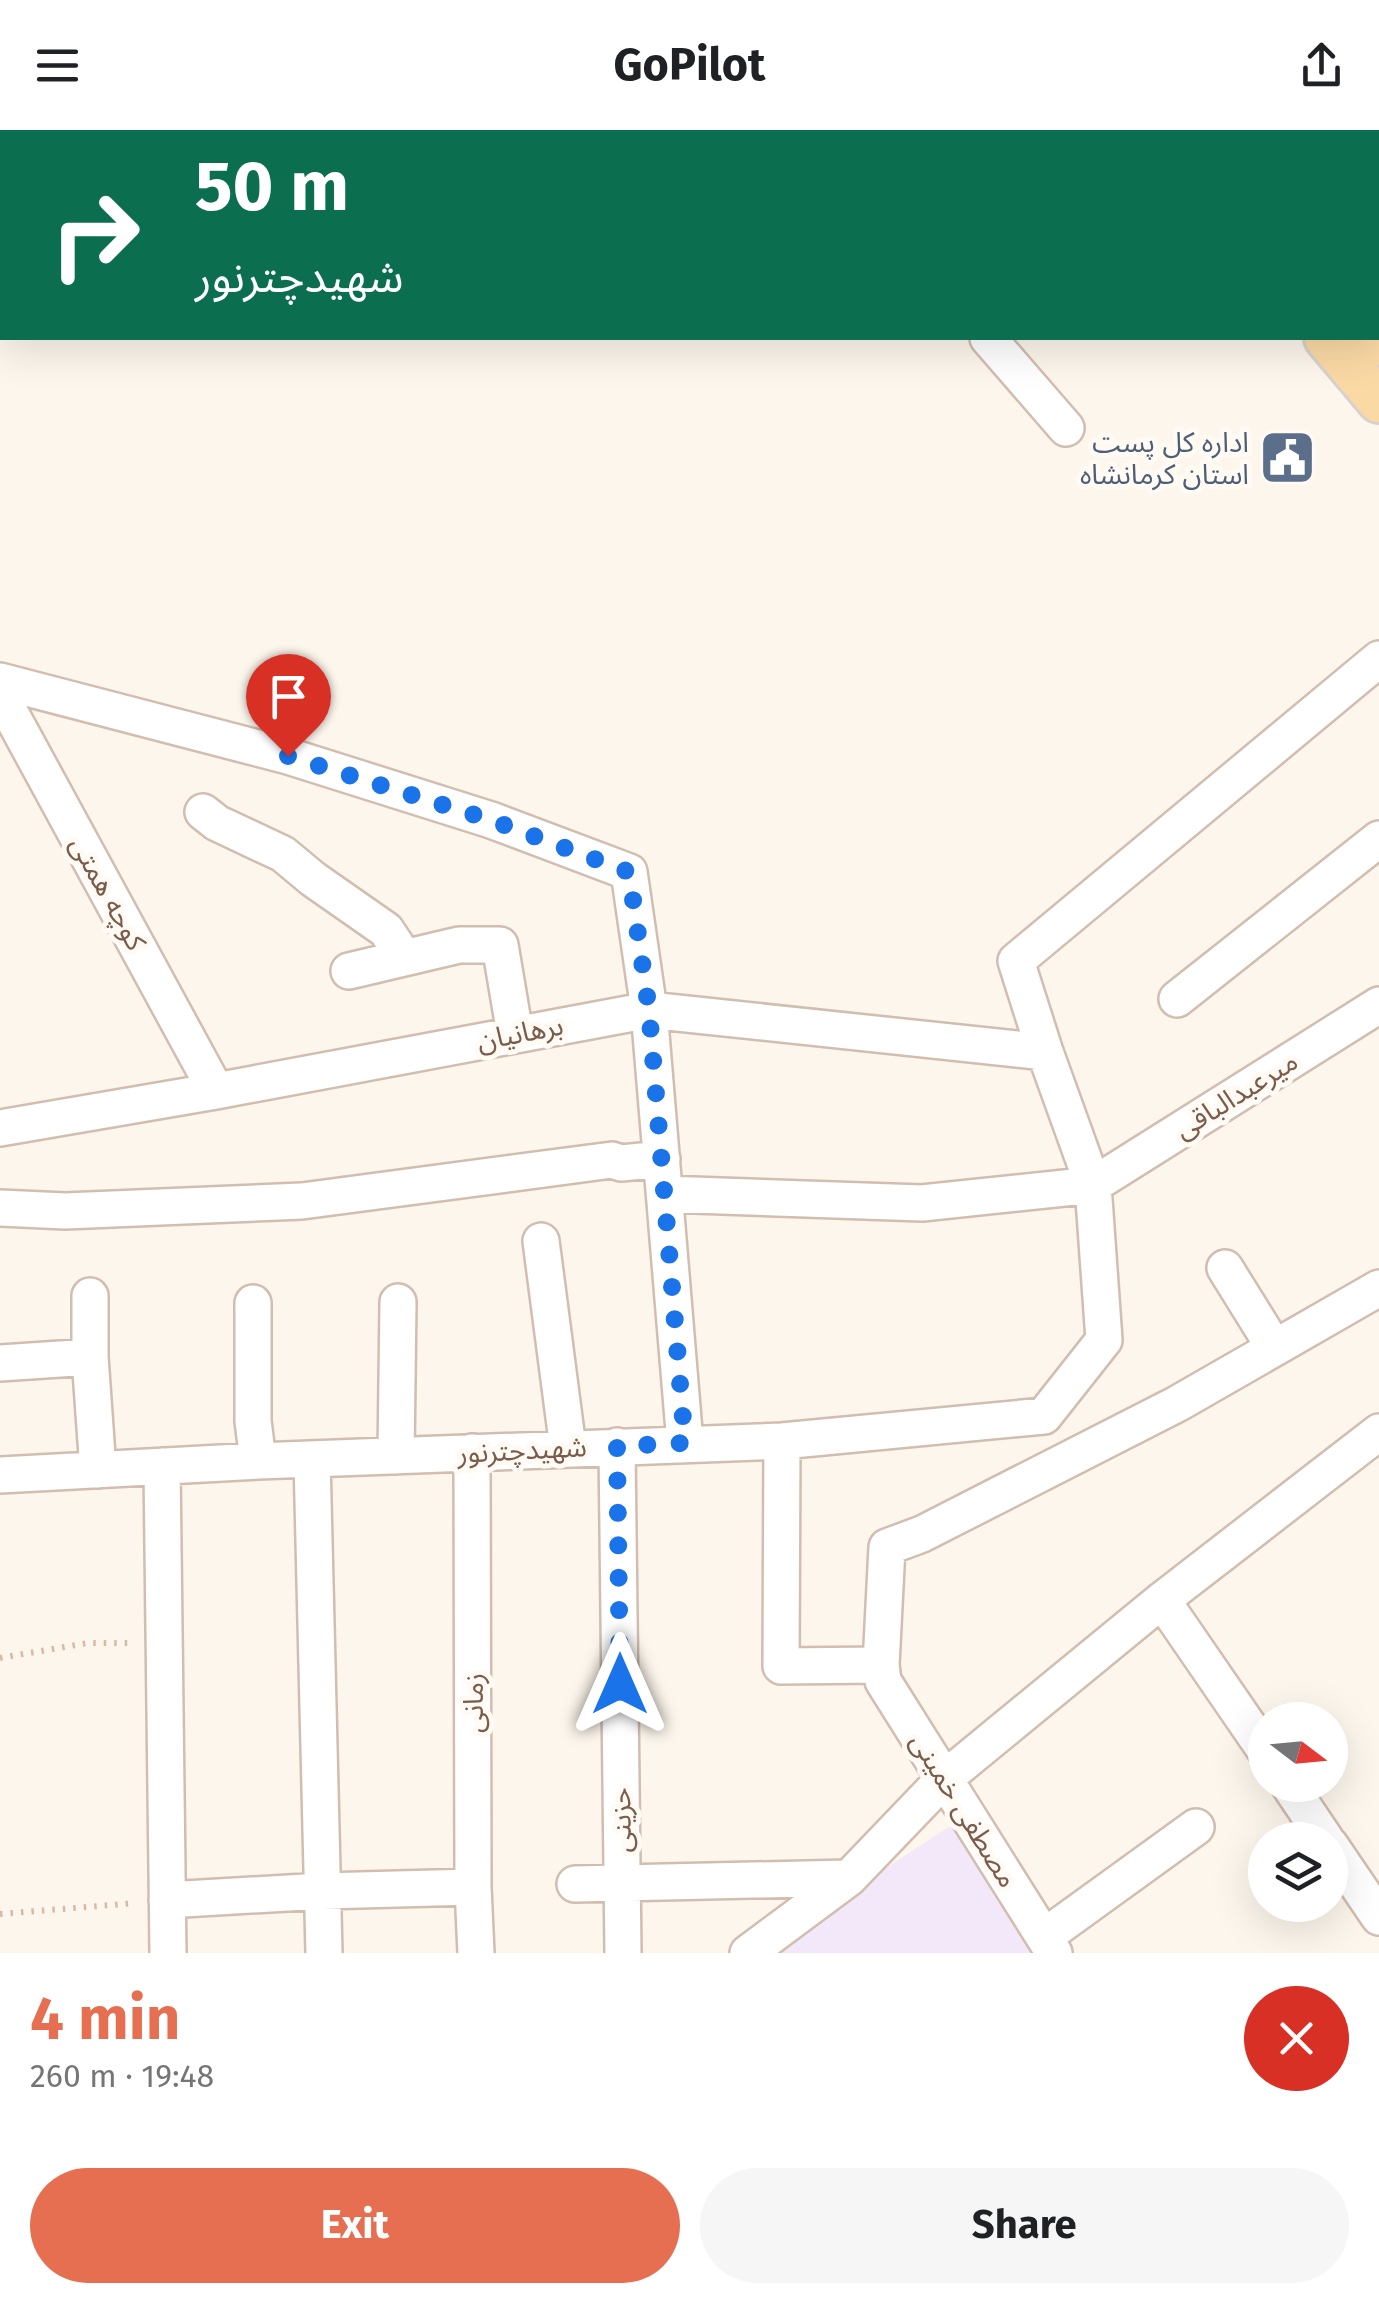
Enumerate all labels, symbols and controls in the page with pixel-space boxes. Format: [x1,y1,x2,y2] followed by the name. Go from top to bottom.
[30,38,85,93] icon: menu
[614,38,765,92] text: GoPilot
[1294,38,1349,93] icon: share
[195,145,349,229] text: 50 m
[30,170,160,300] icon: right
[195,250,403,304] text: شهیدچترنور
[1080,426,1249,491] place label: اداره کل پست استان کرمانشاه
[1258,428,1318,488] public building icon: اداره کل پست استان کرمانشاه
[246,654,331,757] pin
[261,669,316,724] icon: arrive
[62,830,153,957] street label: کوچه همتی
[474,1008,566,1058] street label: برهانیان
[1168,1044,1304,1146] street label: میرعبدالباقی
[455,1430,588,1471] street label: شهیدچترنور
[568,1632,672,1736] position arrow
[457,1673,490,1733] street label: زمانی
[1248,1702,1348,1802] north arrow
[1248,1702,1348,1922] map controls
[903,1726,1025,1894] street label: مصطفی خمینی
[604,1787,638,1853] street label: حزینی
[1248,1822,1348,1922] button: layers
[30,1983,180,2055] text: 4 min
[1244,1986,1349,2091] button: close
[30,2057,214,2095] text: 260 m · 19:48
[30,2168,680,2283] button: Exit
[700,2168,1349,2283] button: Share

